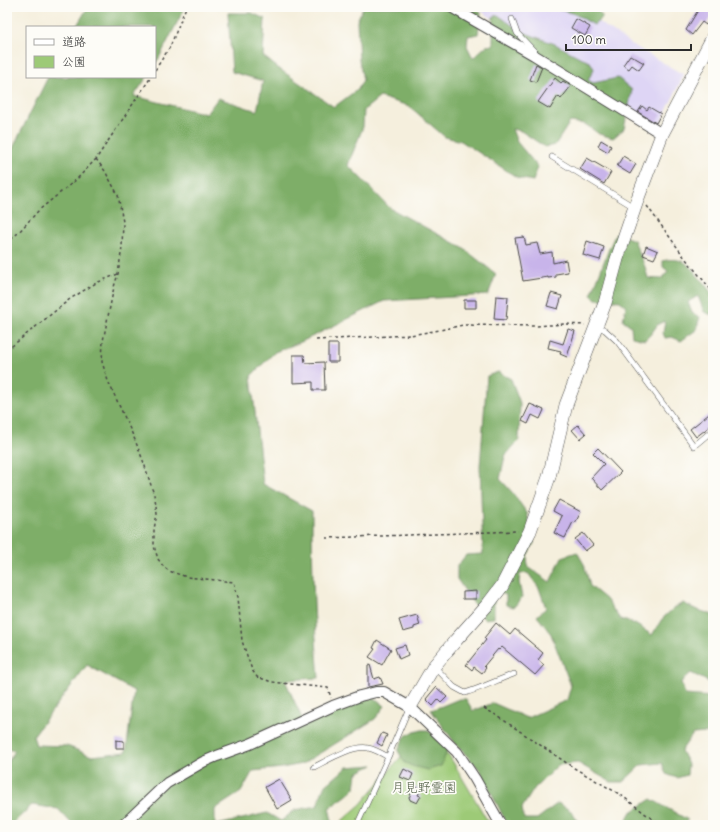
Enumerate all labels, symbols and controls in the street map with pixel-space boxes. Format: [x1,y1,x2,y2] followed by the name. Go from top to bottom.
[26,26,156,78] legend
[566,26,691,52] scale bar
[572,32,606,47] text: 100 m
[62,34,86,49] text: 道路
[62,54,86,69] text: 公園
[391,779,457,796] park label: 月見野霊園

